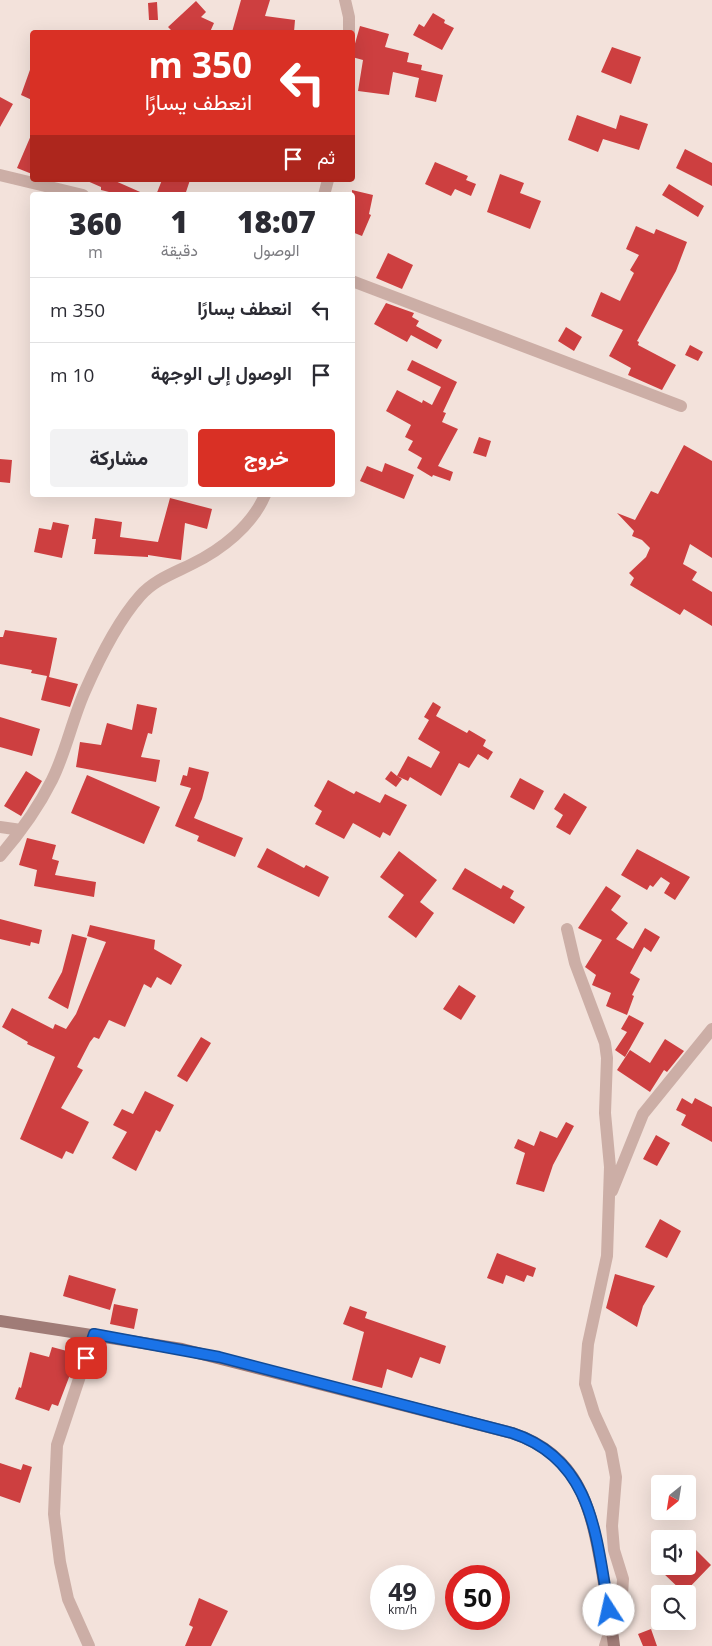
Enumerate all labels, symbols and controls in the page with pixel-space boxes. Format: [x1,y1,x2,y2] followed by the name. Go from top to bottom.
[148,41,252,88] text: 350 m
[270,50,335,115] icon: left
[145,86,252,116] text: انعطف يسارًا
[317,144,335,170] text: ثم
[279,145,307,173] icon: arrive
[171,201,188,242] text: 1
[237,201,316,242] text: 18:07
[69,203,122,244] text: 360
[161,239,198,261] text: دقيقة
[253,239,300,261] text: الوصول
[88,241,103,263] text: m
[197,295,292,321] text: انعطف يسارًا
[307,296,335,324] icon: left
[50,297,105,323] text: 350 m
[151,360,292,386] text: الوصول إلى الوجهة
[307,361,335,389] icon: arrive
[50,362,94,388] text: 10 m
[50,429,188,487] button: مشاركة
[198,429,335,487] button: خروج
[65,1337,107,1379] pin
[72,1344,100,1372] icon: arrive
[651,1475,696,1520] north arrow
[651,1475,696,1630] map controls
[651,1530,696,1575] button: sound
[445,1565,510,1630] speed limit sign: 50
[388,1574,417,1608] text: 49
[582,1583,634,1635] position arrow
[651,1585,696,1630] button: search
[388,1601,417,1618] text: km/h

